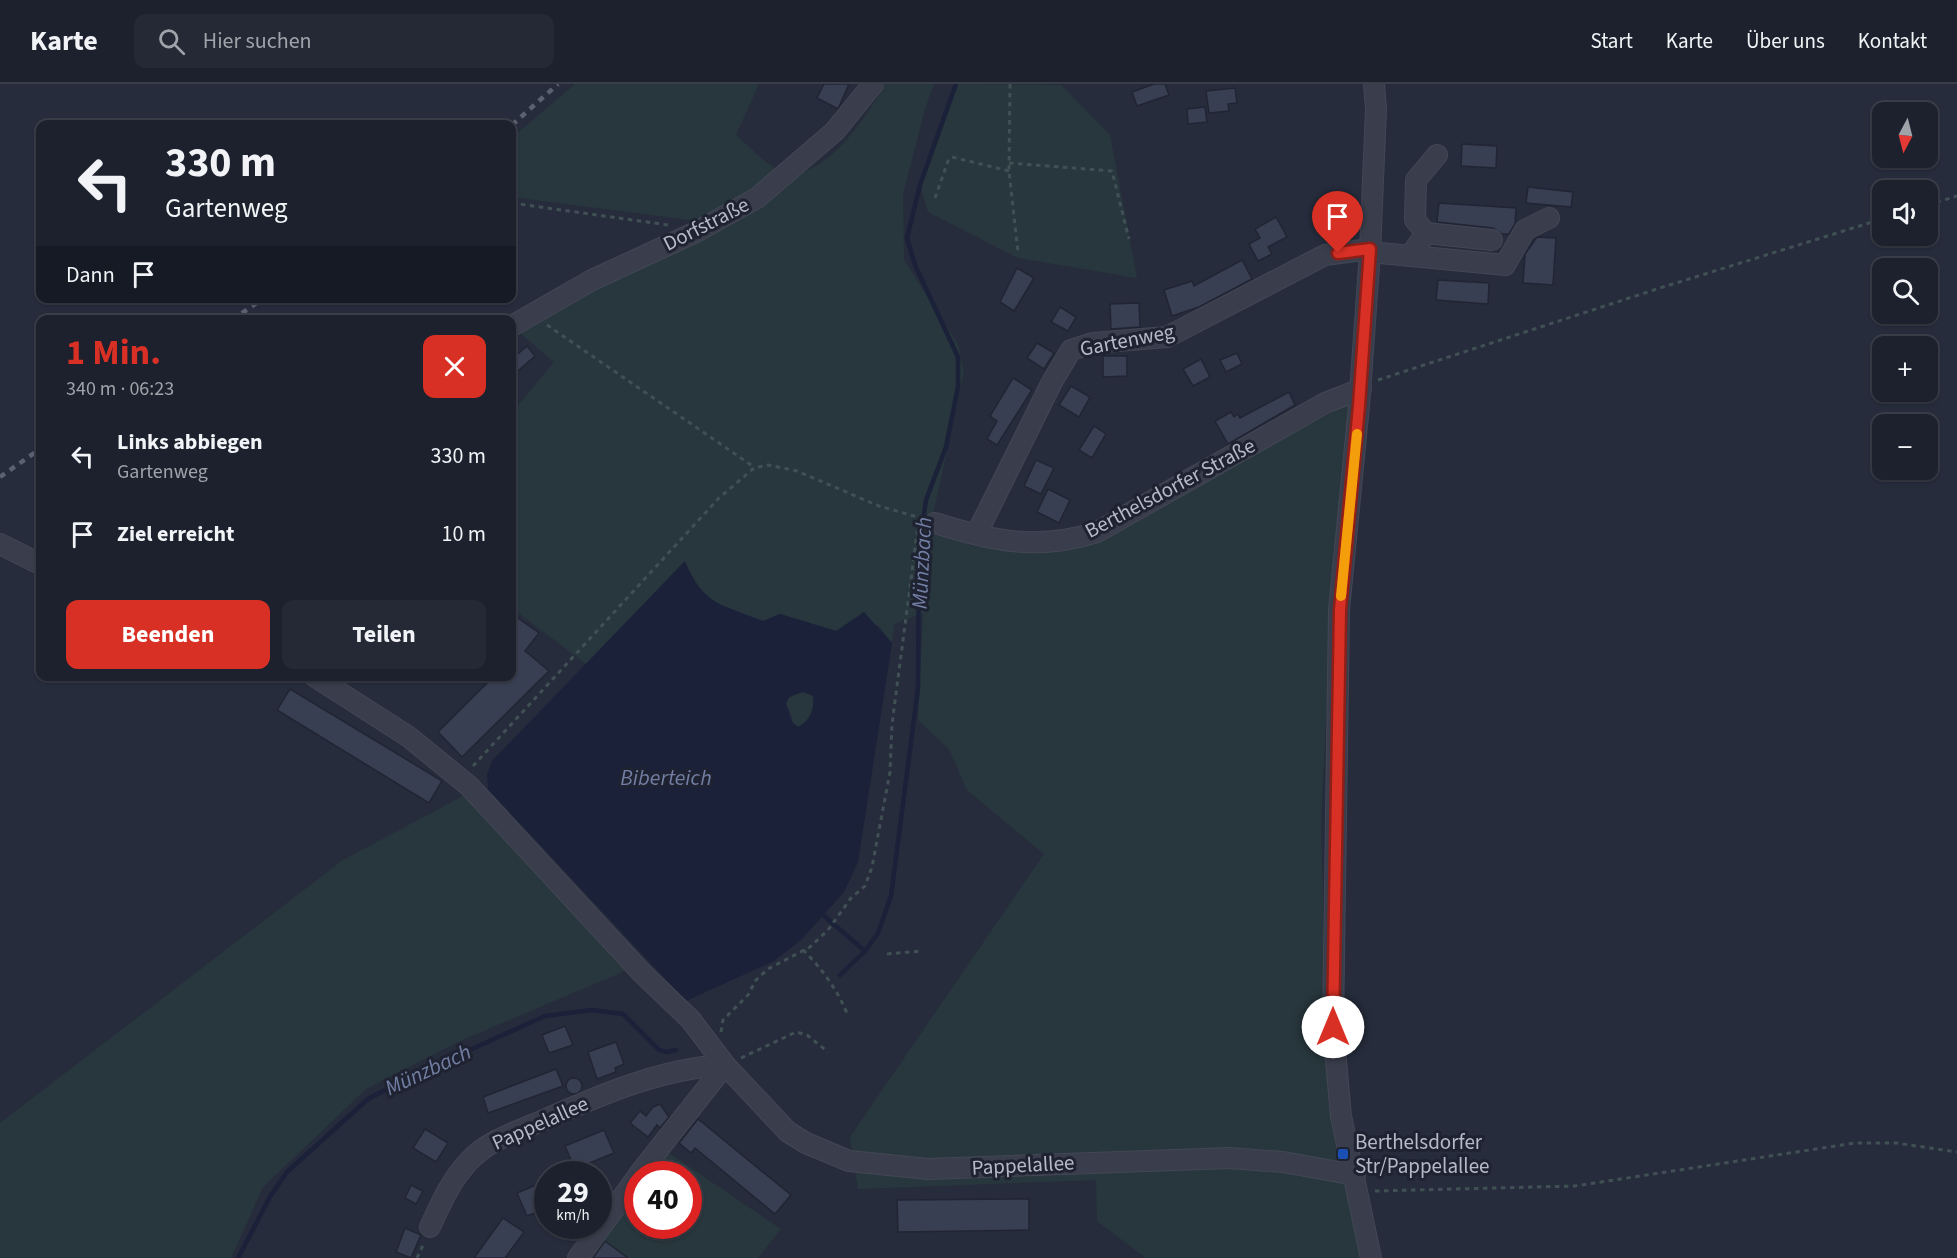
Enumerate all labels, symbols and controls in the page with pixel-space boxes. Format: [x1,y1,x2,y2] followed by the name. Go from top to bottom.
[134,14,554,68] search box
[30,21,98,61] text: Karte
[155,25,188,58] icon: search
[203,25,312,57] text: Hier suchen
[1590,26,1633,56] text: Start
[1666,26,1713,56] text: Karte
[1746,26,1825,56] text: Über uns
[1858,26,1927,56] text: Kontakt
[1872,102,1938,168] north arrow
[1872,102,1938,480] map controls
[165,133,276,193] text: 330 m
[66,144,144,222] icon: left
[1872,180,1938,246] button: sound
[165,189,288,228] text: Gartenweg
[658,190,754,258] street label: Dorfstraße
[1312,191,1363,253] pin
[1321,200,1354,233] icon: arrive
[127,258,160,291] icon: arrive
[1872,258,1938,324] button: search
[66,259,115,291] text: Dann
[1077,316,1177,364] street label: Gartenweg
[66,327,161,378] text: 1 Min.
[423,335,486,398] button: close
[1872,336,1938,402] button: +
[66,375,174,403] text: 340 m · 06:23
[1872,414,1938,480] button: −
[117,426,263,458] text: Links abbiegen
[1080,430,1260,546] street label: Berthelsdorfer Straße
[66,440,99,473] icon: left
[431,440,486,472] text: 330 m
[117,458,208,486] text: Gartenweg
[904,516,940,610] water label: Münzbach
[66,518,99,551] icon: arrive
[117,518,235,550] text: Ziel erreicht
[441,518,486,550] text: 10 m
[66,600,270,669] button: Beenden
[282,600,486,669] button: Teilen
[620,762,712,794] water label: Biberteich
[1301,995,1365,1059] position arrow
[379,1036,477,1104] water label: Münzbach
[487,1088,593,1158] street label: Pappelallee
[1355,1127,1490,1181] place label: Berthelsdorfer Str/Pappelallee
[971,1147,1075,1183] street label: Pappelallee
[1336,1147,1350,1161] marker: Berthelsdorfer Str/Pappelallee
[624,1161,702,1239] speed limit sign: 40
[557,1171,589,1214] text: 29
[556,1205,590,1226] text: km/h

